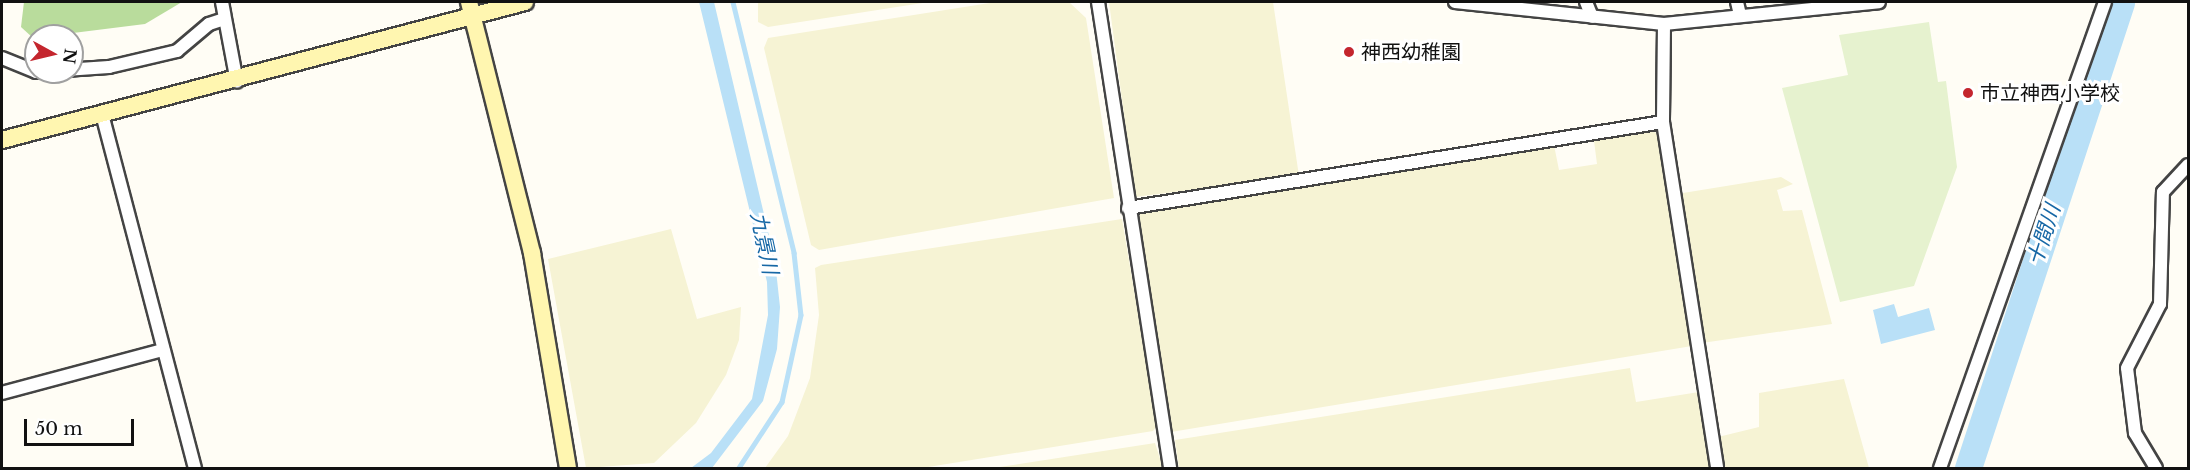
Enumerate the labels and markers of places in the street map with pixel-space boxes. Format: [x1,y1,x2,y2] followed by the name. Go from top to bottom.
[1361,40,1461,64] place label: 神西幼稚園
[1342,45,1356,59] marker: 神西幼稚園
[1980,81,2120,105] place label: 市立神西小学校
[1961,86,1975,100] marker: 市立神西小学校

